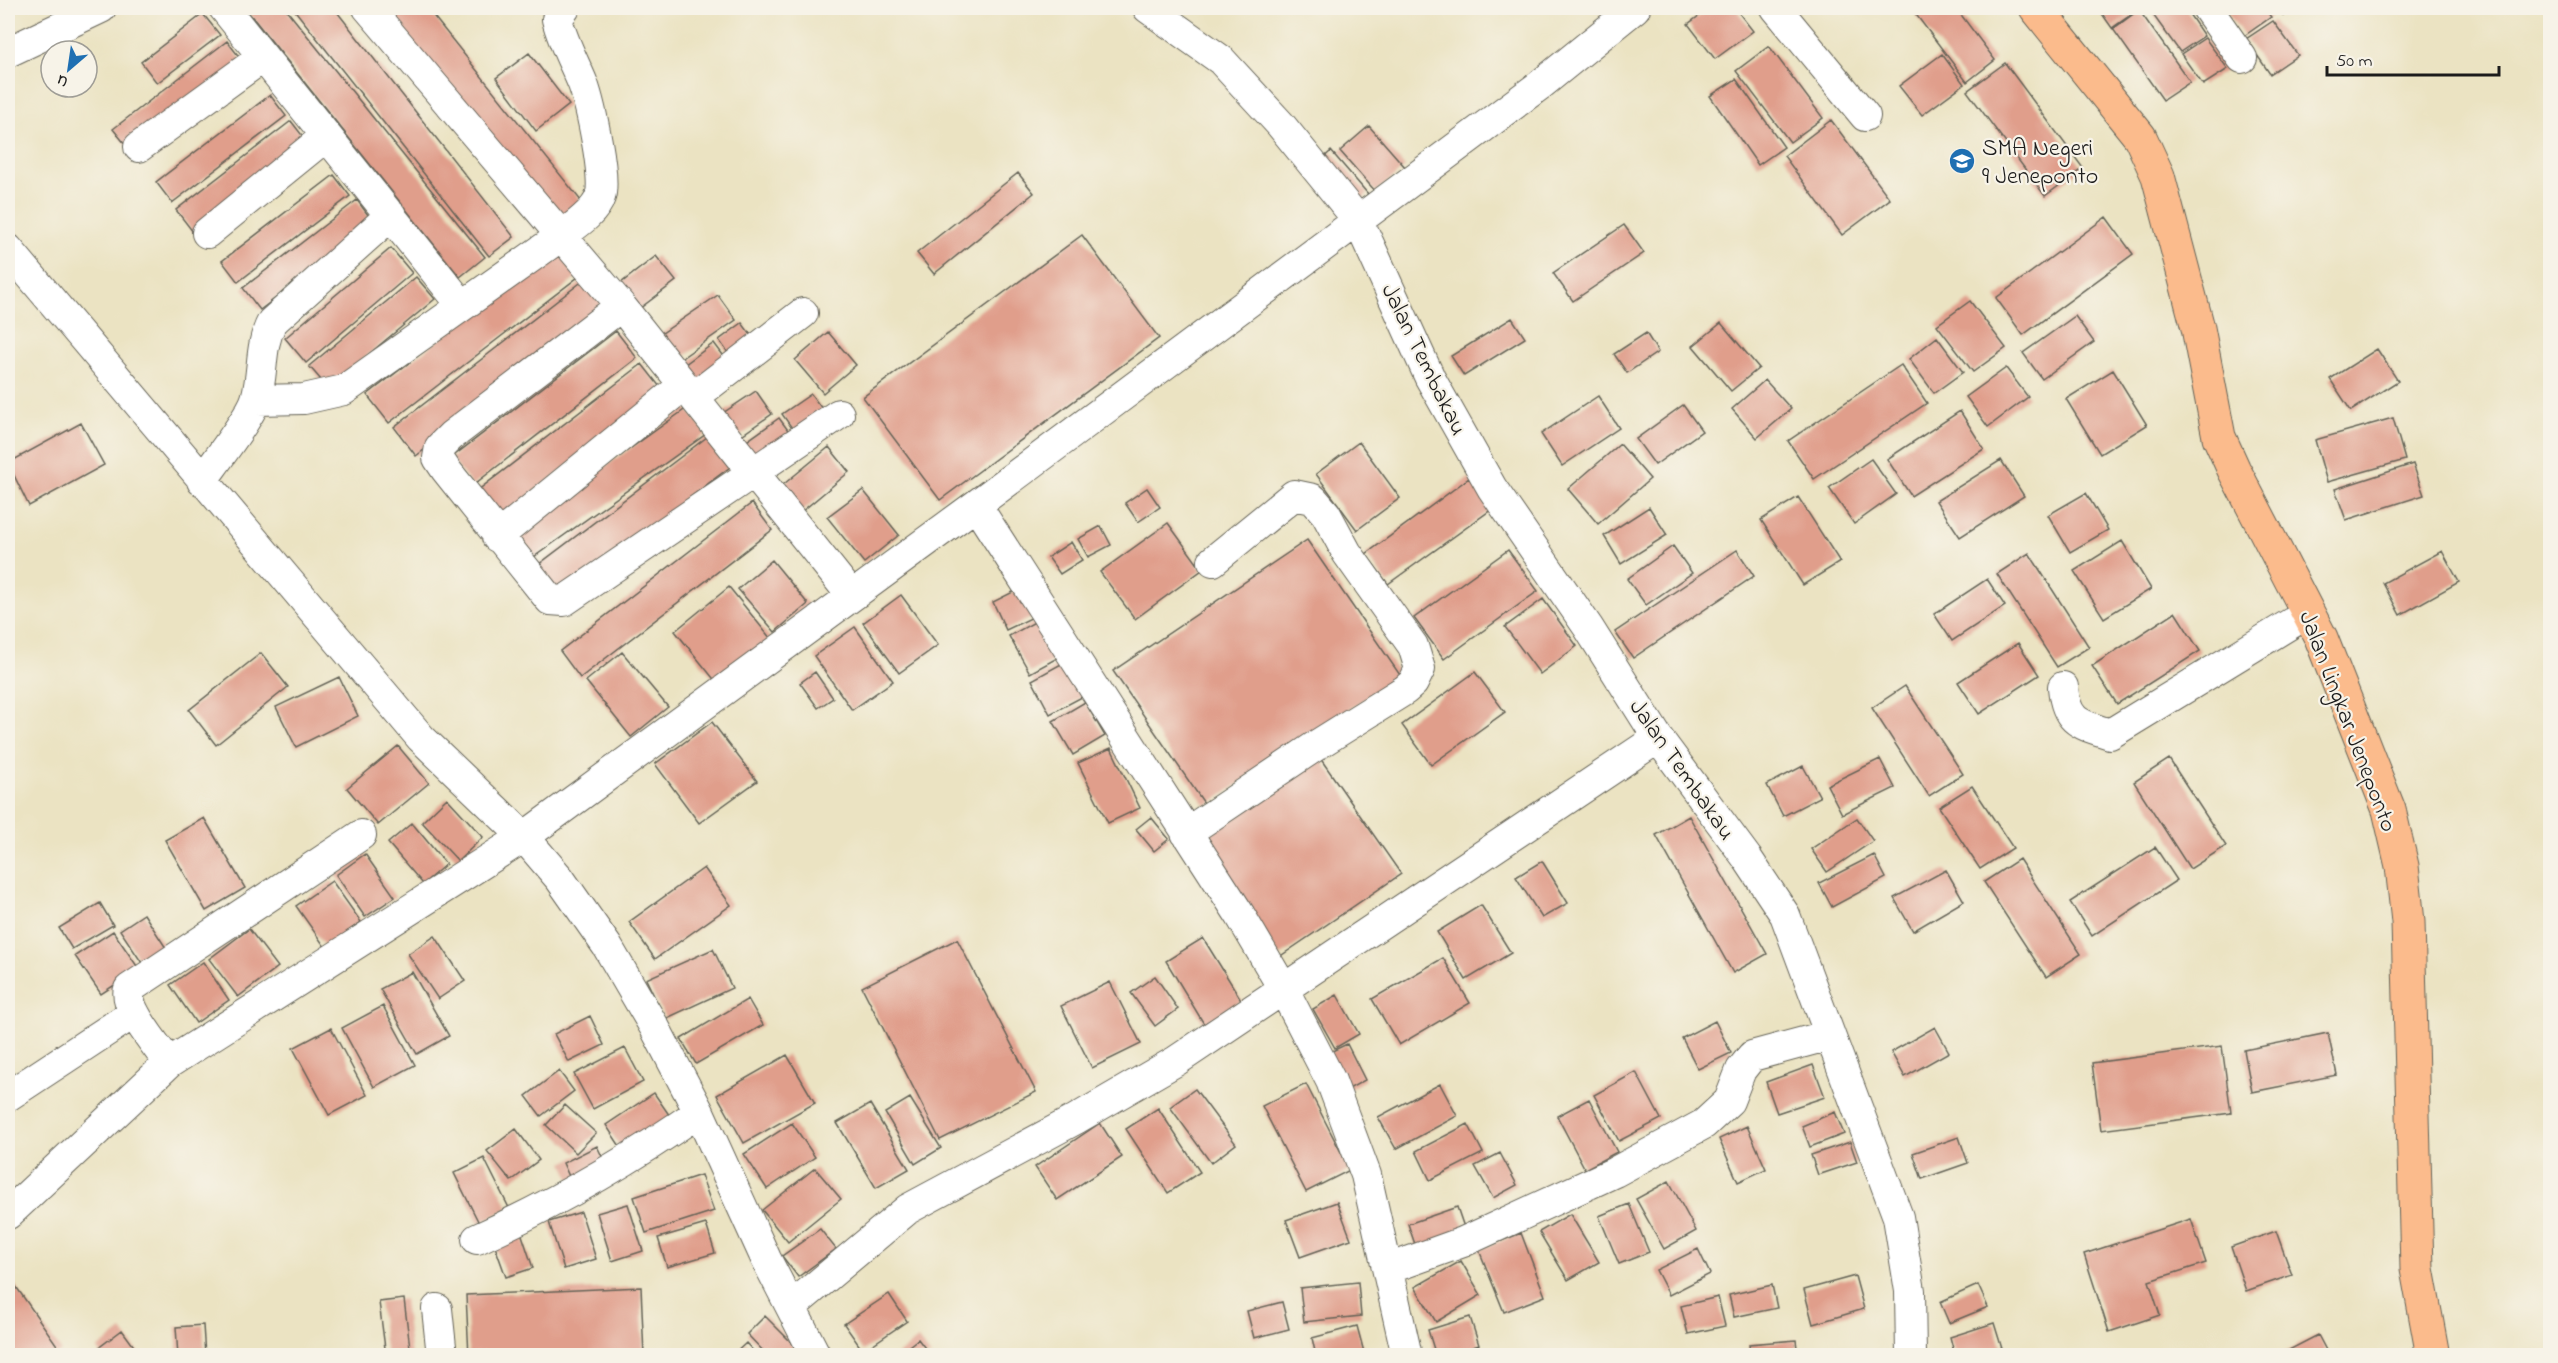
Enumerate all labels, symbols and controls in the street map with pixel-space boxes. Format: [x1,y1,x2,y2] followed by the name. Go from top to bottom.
[39,39,99,99] north arrow
[2327,39,2500,77] scale bar
[2336,49,2373,75] text: 50 m
[52,67,73,93] text: U
[1982,132,2098,195] place label: SMA Negeri 9 Jeneponto
[1947,146,1977,176] school or university icon: SMA Negeri 9 Jeneponto
[1371,278,1475,442] street label: Jalan Tembakau
[2288,606,2405,838] street label: Jalan Lingkar Jeneponto
[1619,693,1743,848] street label: Jalan Tembakau

